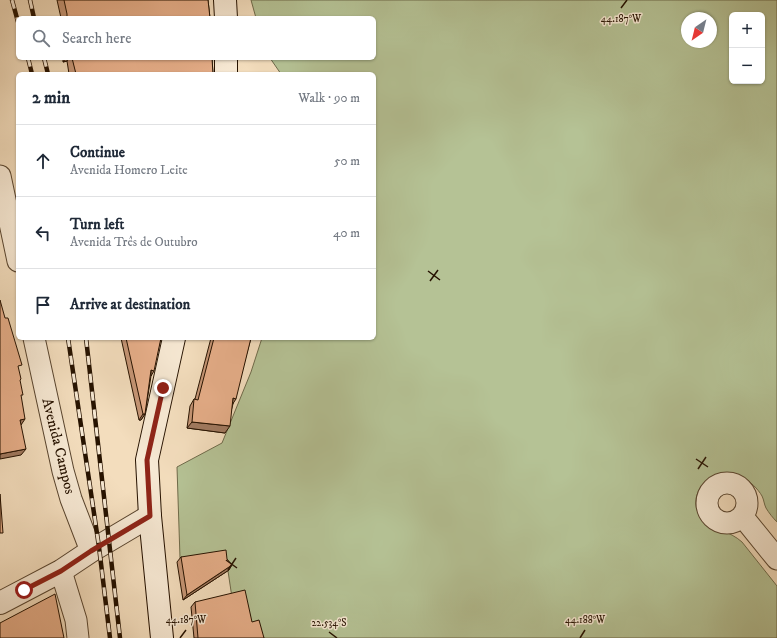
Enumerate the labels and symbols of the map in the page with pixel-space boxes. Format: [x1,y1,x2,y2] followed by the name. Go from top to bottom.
[681,12,717,48] north arrow
[601,13,642,25] text: 44.187°W
[154,379,172,397] route end
[37,396,80,496] street label: Avenida Campos
[15,581,33,599] route start
[166,614,207,626] text: 44.187°W
[565,614,606,626] text: 44.188°W
[311,617,347,629] text: 22.534°S

